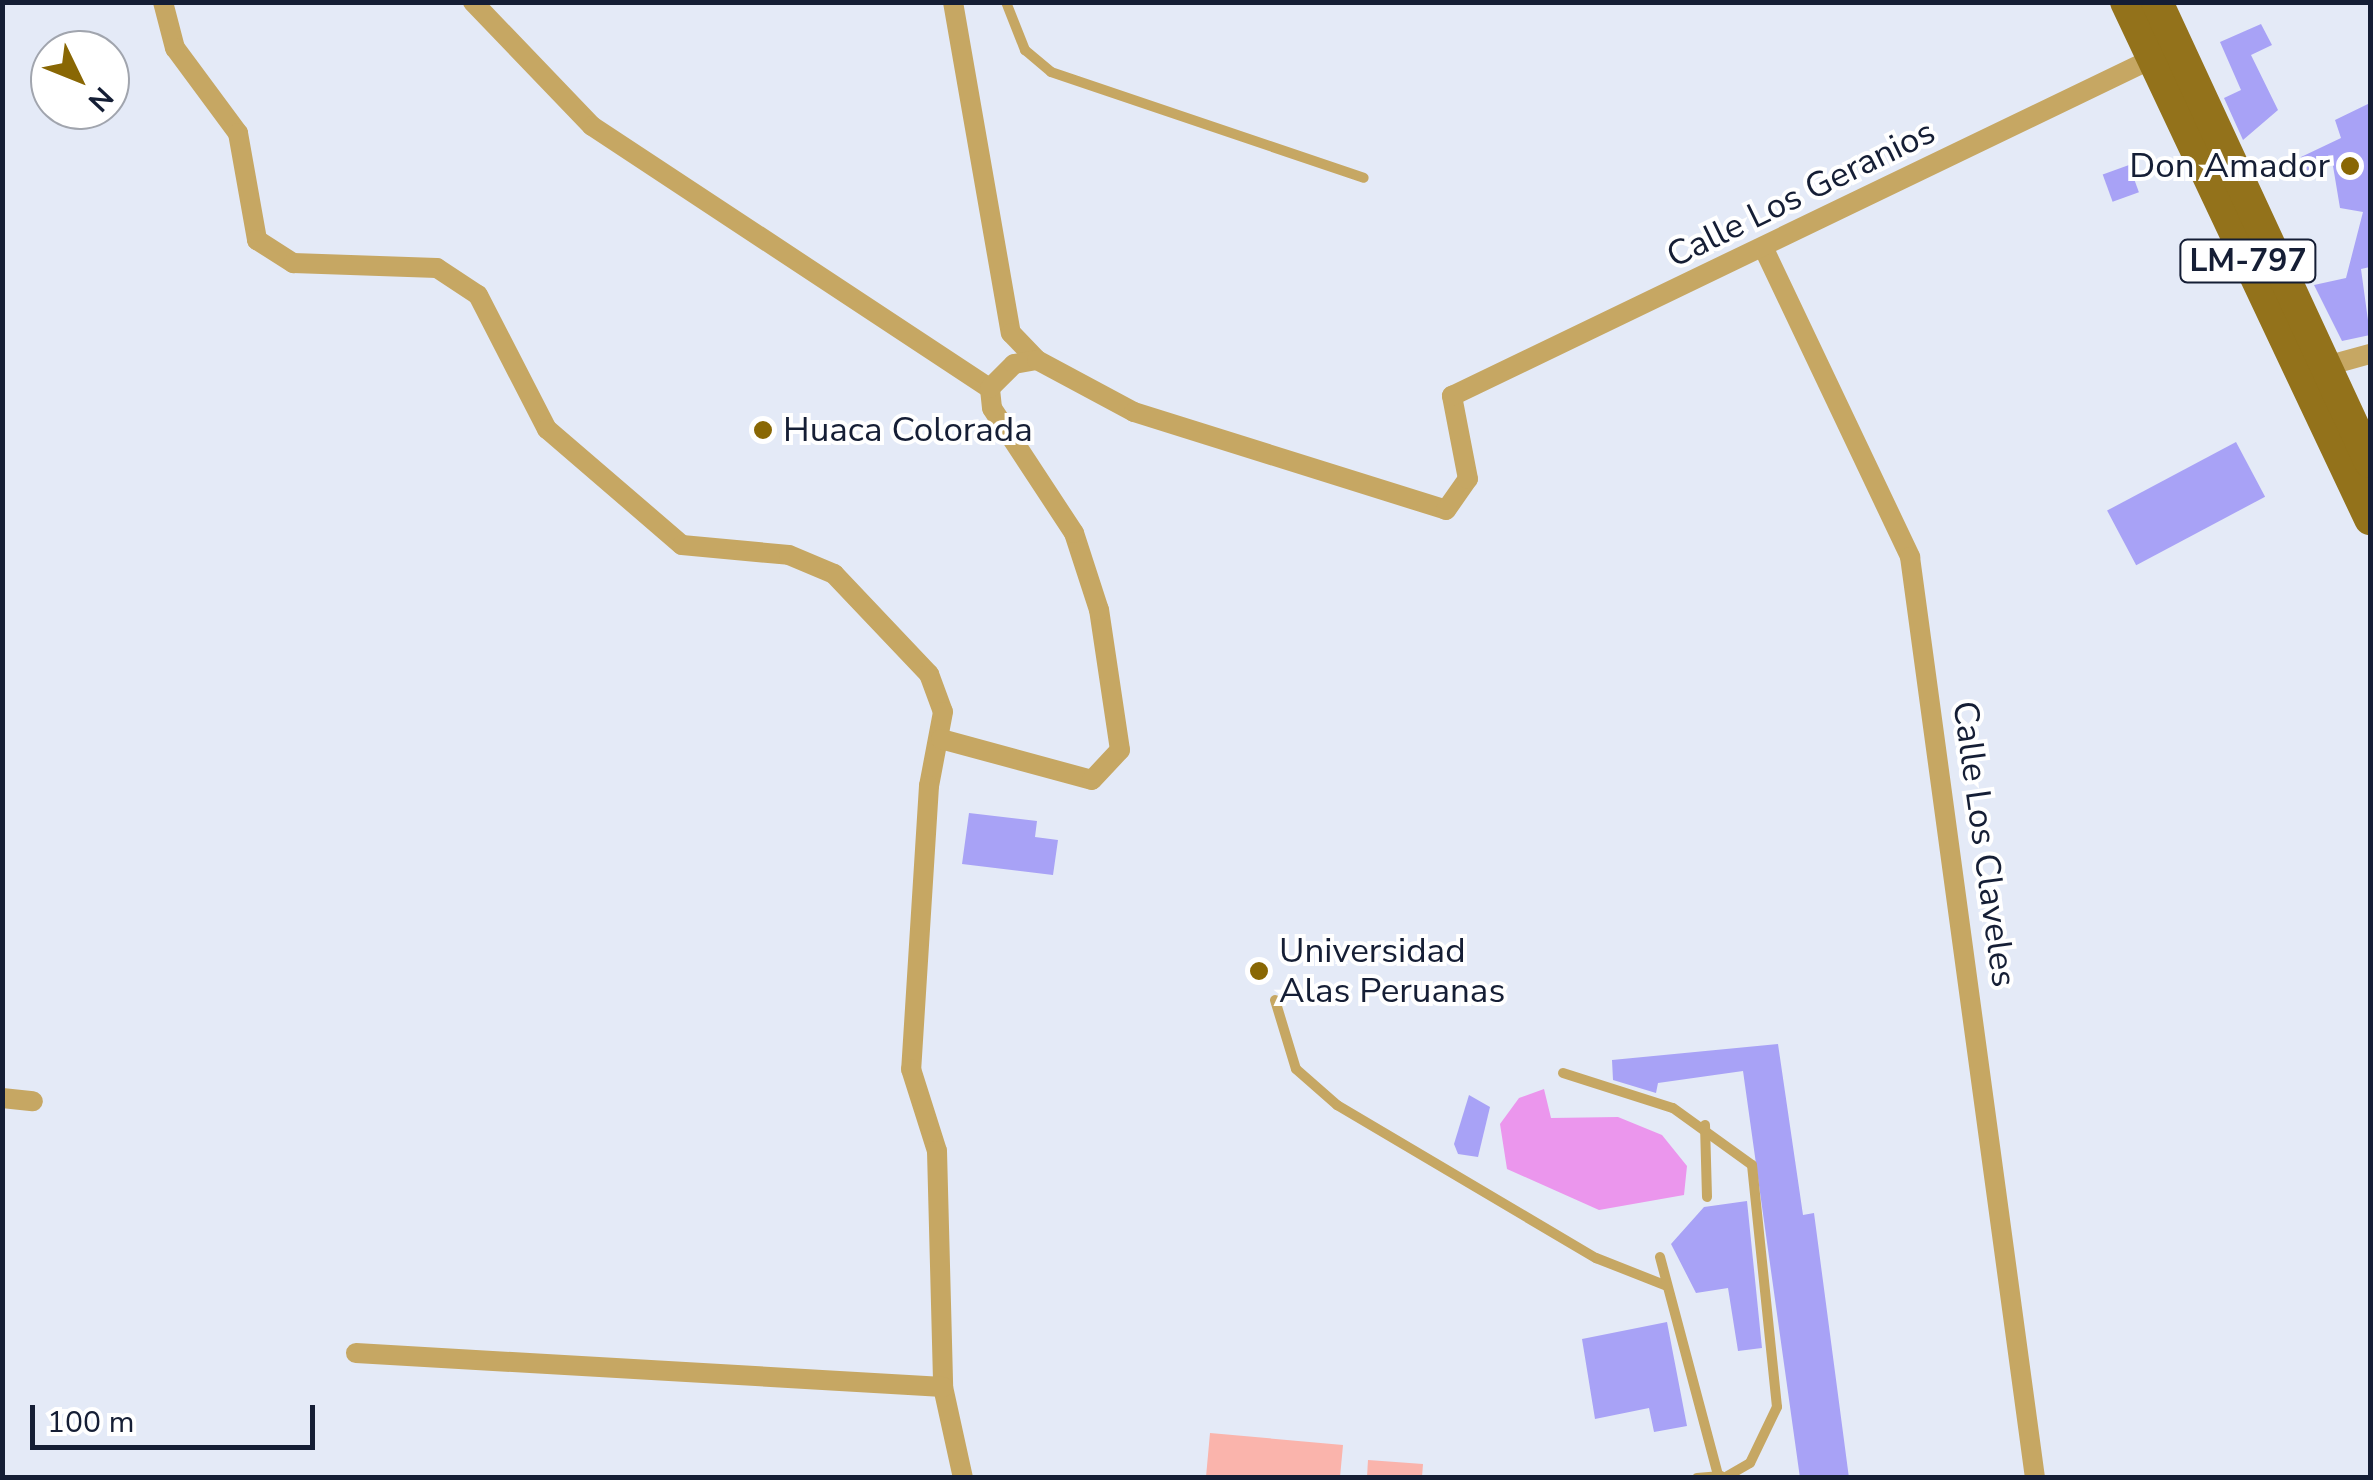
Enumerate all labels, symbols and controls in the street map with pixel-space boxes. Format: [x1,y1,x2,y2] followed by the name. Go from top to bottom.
[30,30,130,130] north arrow
[79,78,122,120] text: N
[1660,111,1942,277] street label: Calle Los Geranios
[2129,145,2330,187] place label: Don Amador
[2339,155,2361,177] marker: Don Amador
[2178,234,2318,288] road number: LM-797
[783,409,1033,451] place label: Huaca Colorada
[752,419,774,441] marker: Huaca Colorada
[1943,698,2025,990] street label: Calle Los Claveles
[1279,930,1505,1012] place label: Universidad Alas Peruanas
[1248,960,1270,982] marker: Universidad Alas Peruanas
[35,1385,320,1447] scale bar
[47,1402,134,1443] text: 100 m

